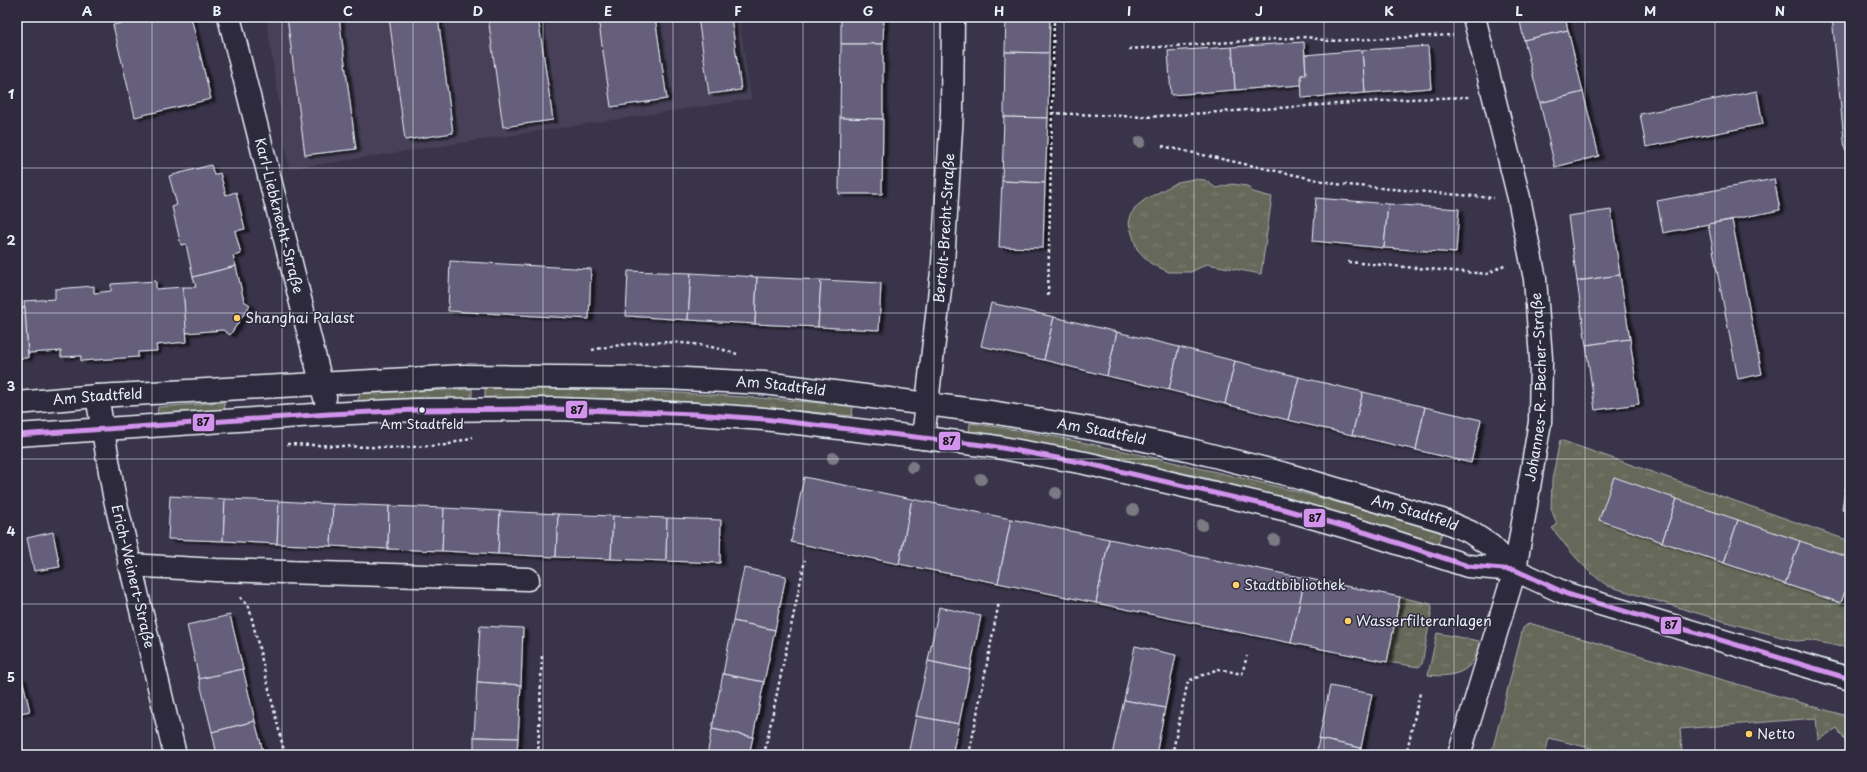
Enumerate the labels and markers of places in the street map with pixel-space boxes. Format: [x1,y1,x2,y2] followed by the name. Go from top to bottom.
[245,307,355,328] place label: Shanghai Palast
[232,313,242,323] marker: Shanghai Palast
[417,405,427,415] marker: Am Stadtfeld
[380,414,464,433] place label: Am Stadtfeld
[1244,574,1346,595] place label: Stadtbibliothek
[1231,580,1241,590] marker: Stadtbibliothek
[1356,610,1492,631] place label: Wasserfilteranlagen
[1343,616,1353,626] marker: Wasserfilteranlagen
[1757,723,1795,744] place label: Netto
[1744,729,1754,739] marker: Netto

